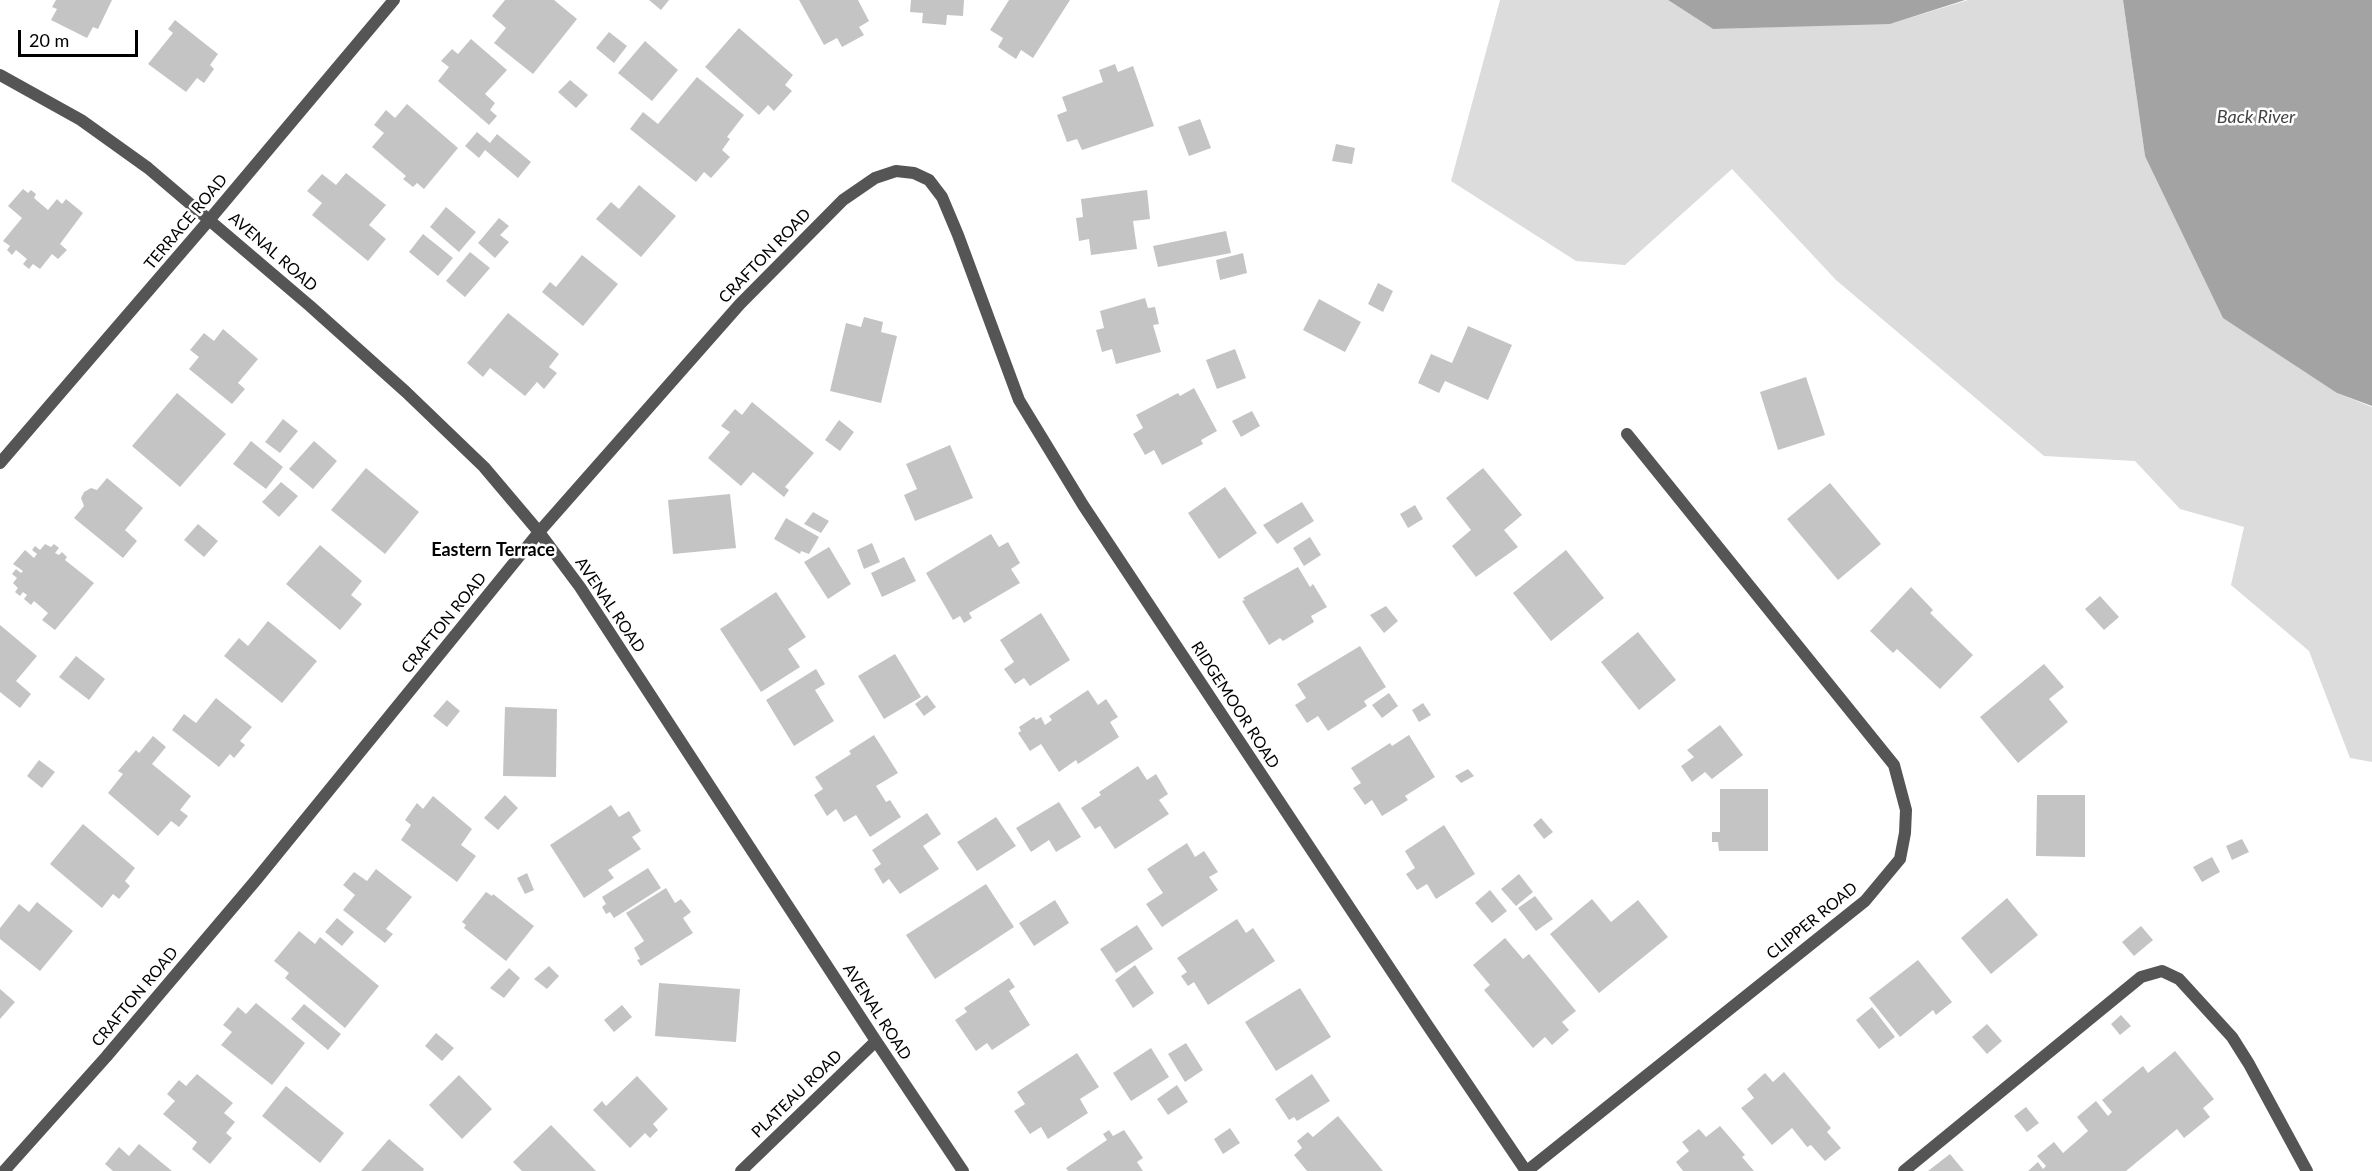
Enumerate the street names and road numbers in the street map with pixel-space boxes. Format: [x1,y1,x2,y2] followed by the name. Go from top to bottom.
[140,170,232,274] street label: TERRACE ROAD
[715,205,815,307] street label: CRAFTON ROAD
[225,208,321,296] street label: AVENAL ROAD
[571,554,649,656] street label: AVENAL ROAD
[398,569,490,677] street label: CRAFTON ROAD
[1187,638,1283,772] street label: RIDGEMOOR ROAD
[1763,878,1861,964] street label: CLIPPER ROAD
[88,943,182,1051] street label: CRAFTON ROAD
[839,960,915,1064] street label: AVENAL ROAD
[748,1046,846,1142] street label: PLATEAU ROAD

